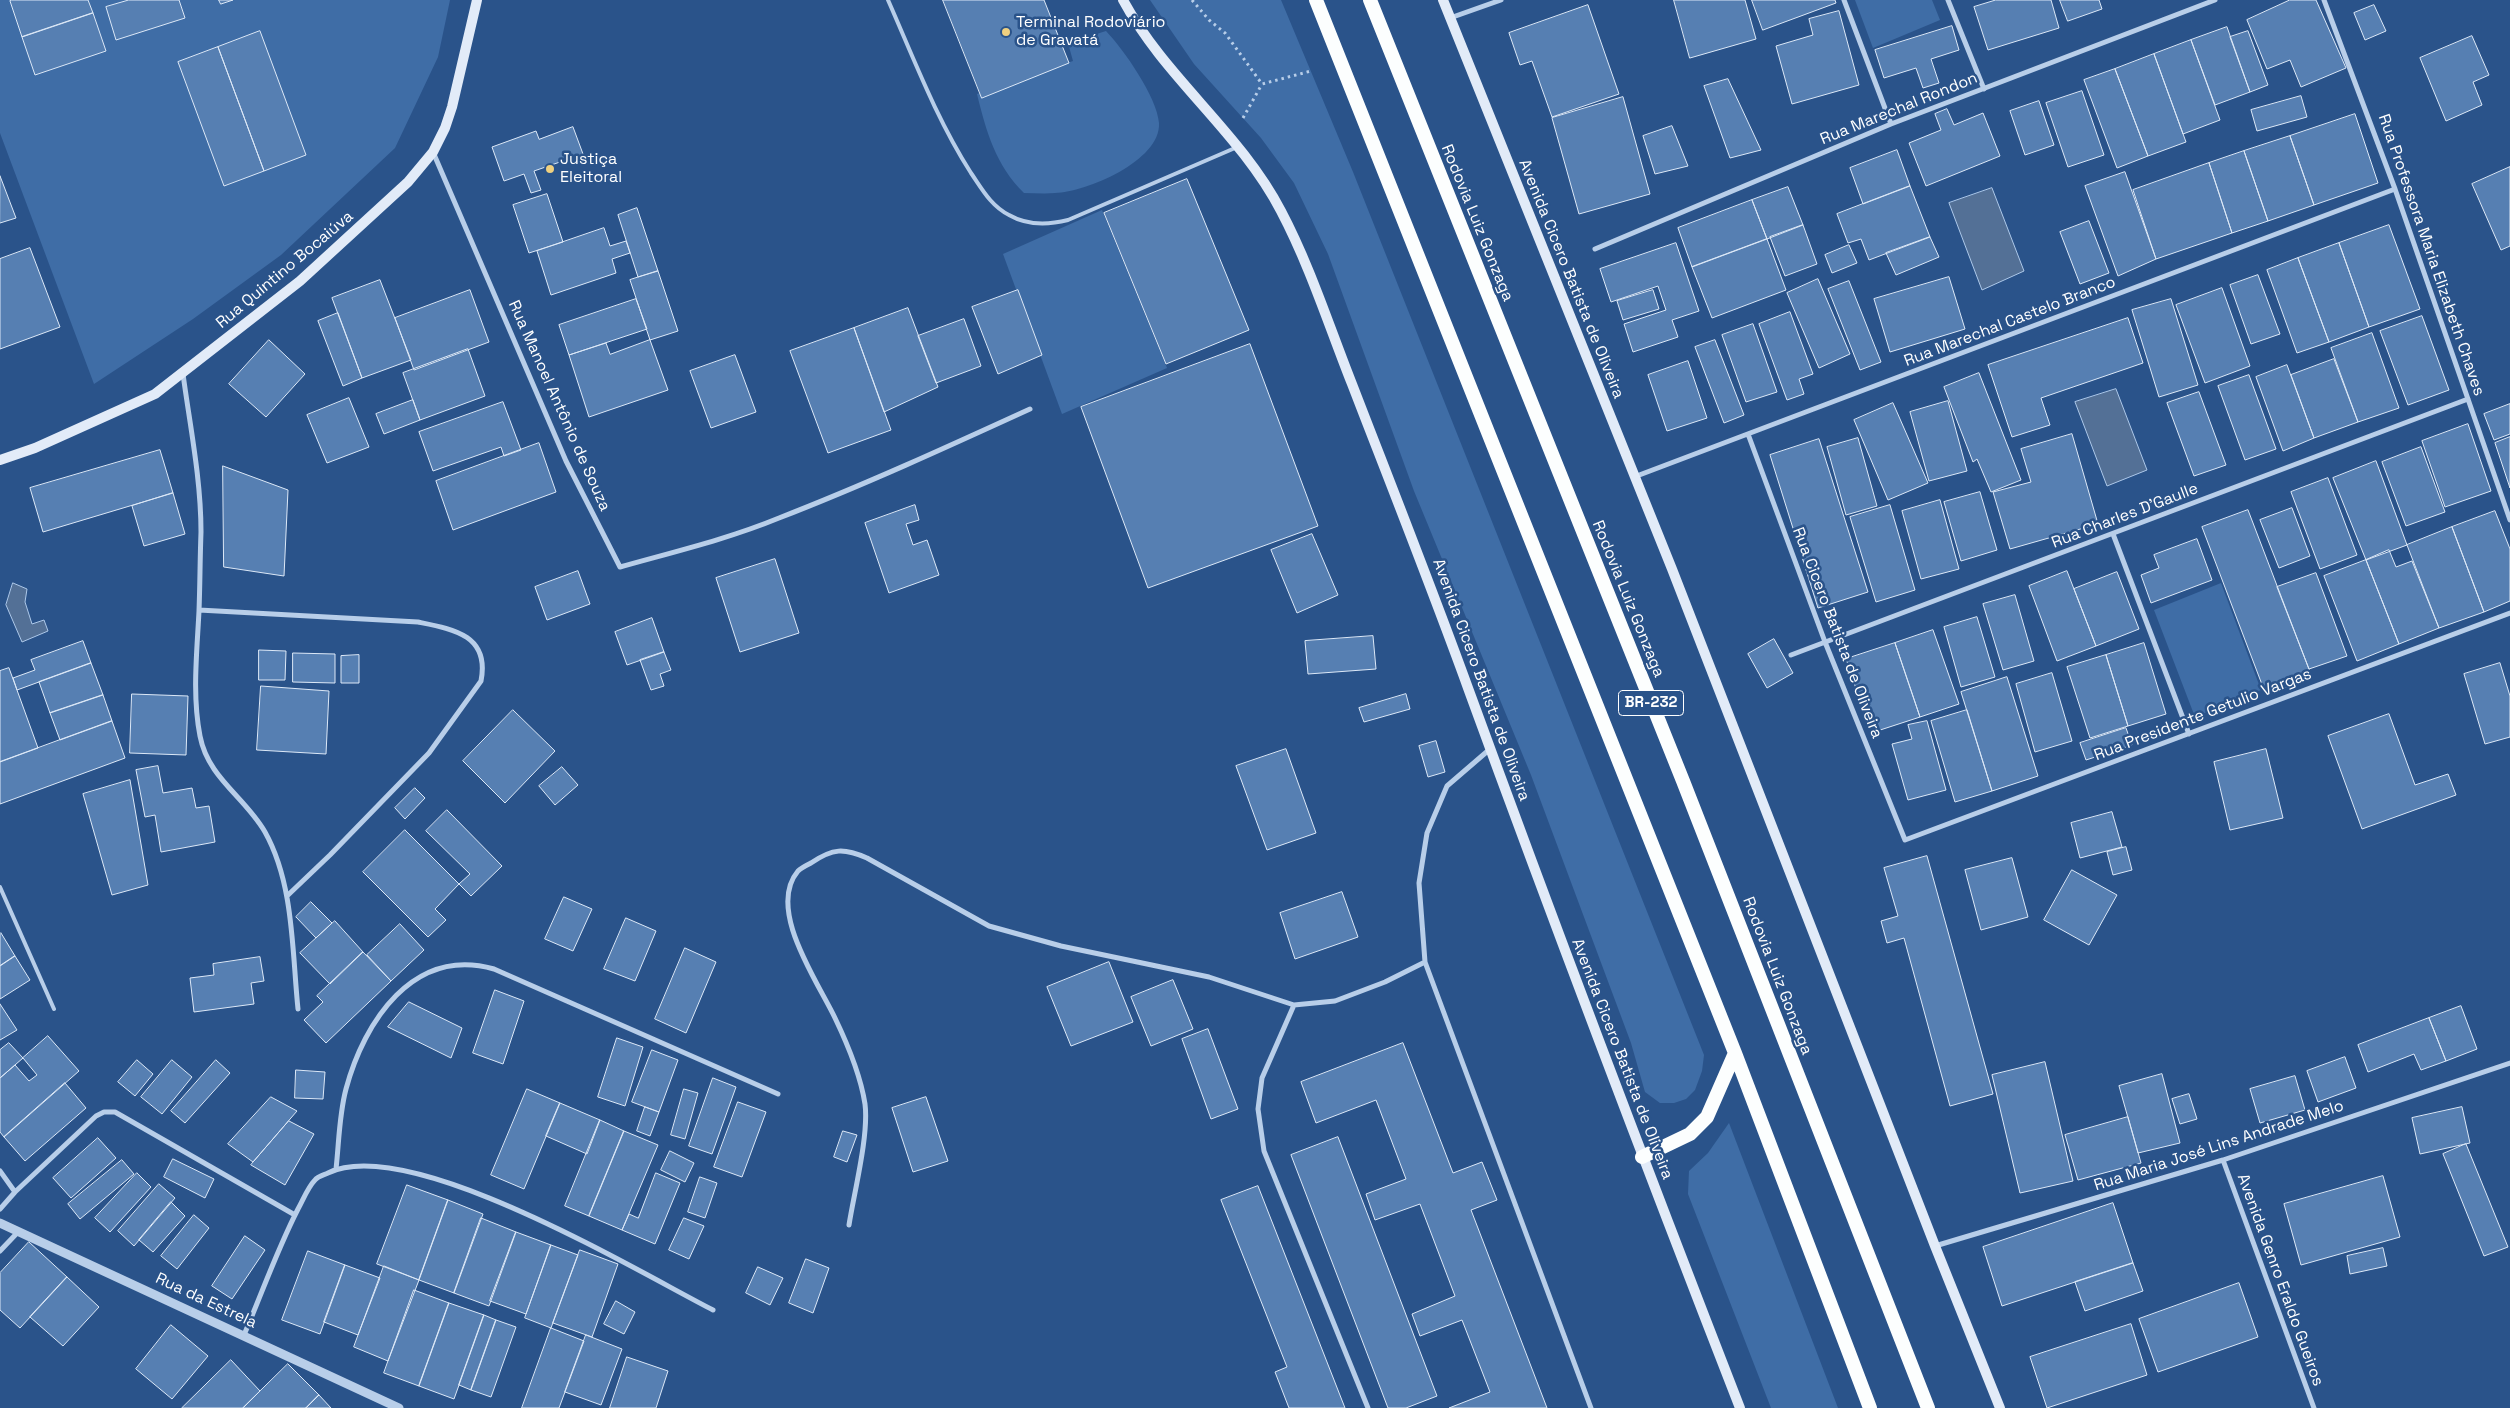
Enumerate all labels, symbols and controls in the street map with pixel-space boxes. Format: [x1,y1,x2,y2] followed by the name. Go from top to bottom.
[1016,13,1165,51] place label: Terminal Rodoviário de Gravatá
[1000,26,1012,38] marker: Terminal Rodoviário de Gravatá
[1818,69,1980,149] street label: Rua Marechal Rondon
[2374,112,2488,398] street label: Rua Professora Maria Elizabeth Chaves
[1437,142,1517,304] street label: Rodovia Luiz Gonzaga
[560,150,622,188] place label: Justiça Eleitoral
[1514,157,1628,401] street label: Avenida Cicero Batista de Oliveira
[544,163,556,175] marker: Justiça Eleitoral
[213,207,357,333] street label: Rua Quintino Bocaiúva
[1902,273,2118,371] street label: Rua Marechal Castelo Branco
[504,298,614,514] street label: Rua Manoel Antônio de Souza
[2049,479,2201,553] street label: Rua Charles D'Gaulle
[1588,518,1668,680] street label: Rodovia Luiz Gonzaga
[1788,525,1886,741] street label: Rua Cicero Batista de Oliveira
[1428,556,1534,804] street label: Avenida Cicero Batista de Oliveira
[2092,665,2314,765] street label: Rua Presidente Getulio Vargas
[1618,690,1684,716] road number: BR-232
[1738,894,1816,1058] street label: Rodovia Luiz Gonzaga
[1567,936,1677,1182] street label: Avenida Cicero Batista de Oliveira
[2092,1096,2346,1196] street label: Rua Maria José Lins Andrade Melo
[2233,1171,2327,1389] street label: Avenida Genro Eraldo Gueiros
[152,1269,260,1333] street label: Rua da Estrela

